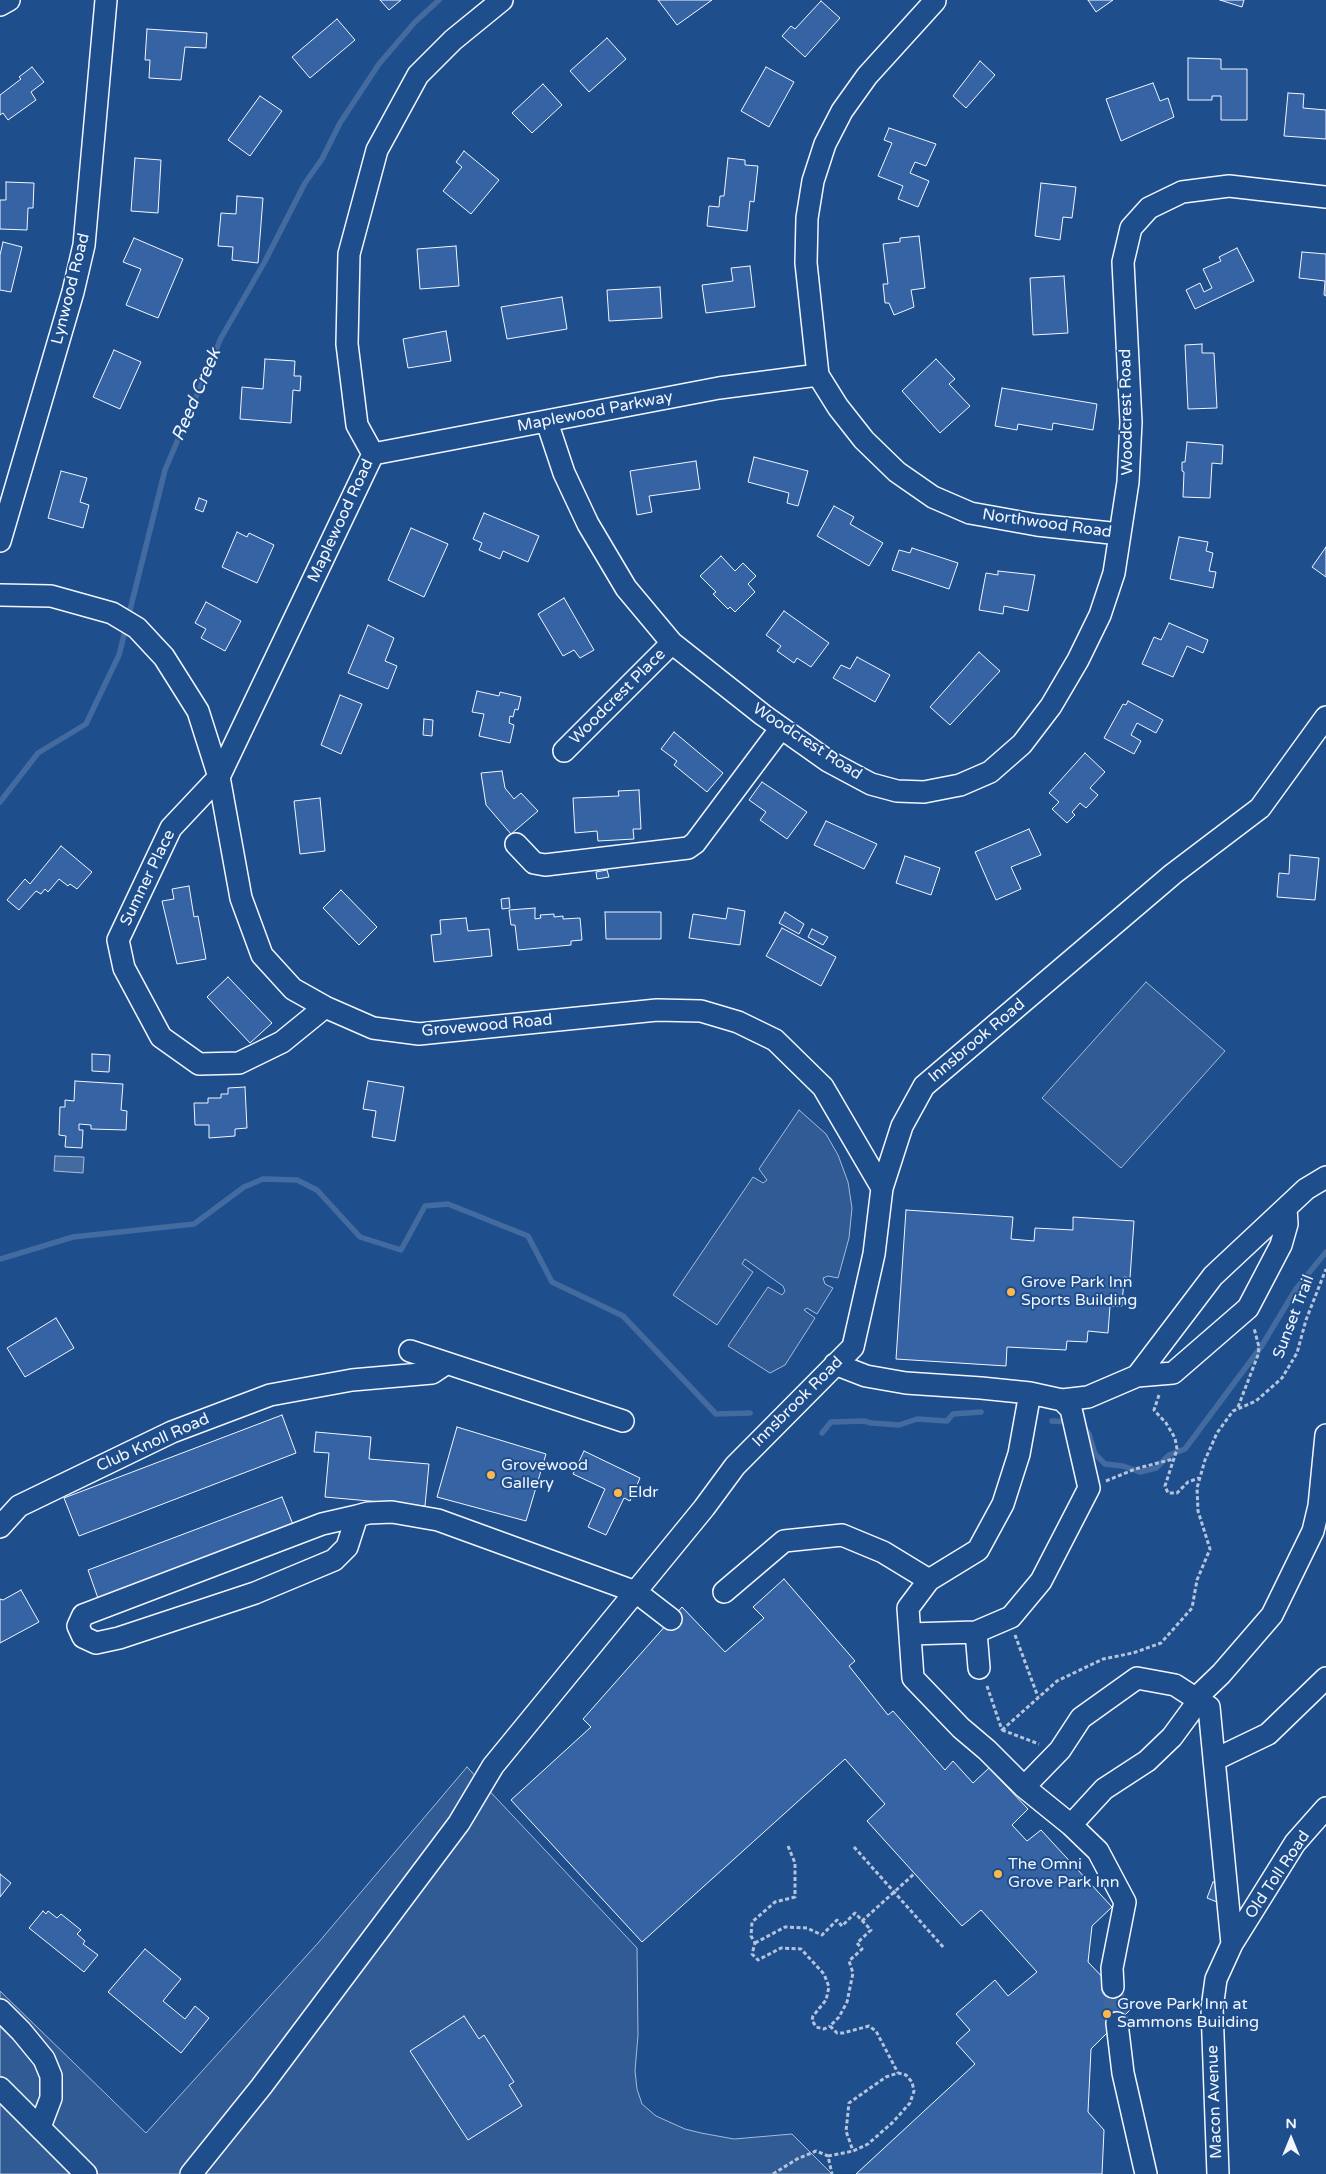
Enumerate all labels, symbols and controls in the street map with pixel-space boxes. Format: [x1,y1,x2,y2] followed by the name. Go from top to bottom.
[48,231,94,347] street label: Lynwood Road
[168,345,226,445] water label: Reed Creek
[1116,349,1138,475] street label: Woodcrest Road
[516,388,674,436] street label: Maplewood Parkway
[304,456,378,586] street label: Maplewood Road
[981,505,1113,543] street label: Northwood Road
[566,645,670,749] street label: Woodcrest Place
[749,699,865,785] street label: Woodcrest Road
[116,827,180,929] street label: Sumner Place
[925,995,1029,1087] street label: Innsbrook Road
[421,1011,553,1041] street label: Grovewood Road
[1269,1272,1319,1362] street label: Sunset Trail
[1021,1273,1137,1311] place label: Grove Park Inn Sports Building
[1005,1286,1017,1298] marker: Grove Park Inn Sports Building
[749,1353,847,1451] street label: Innsbrook Road
[94,1409,212,1477] street label: Club Knoll Road
[501,1456,588,1494] place label: Grovewood Gallery
[485,1469,497,1481] marker: Grovewood Gallery
[628,1483,658,1503] place label: Eldr
[612,1487,624,1499] marker: Eldr
[1242,1827,1314,1923] street label: Old Toll Road
[1008,1855,1119,1893] place label: The Omni Grove Park Inn
[992,1868,1004,1880] marker: The Omni Grove Park Inn
[1117,1995,1259,2033] place label: Grove Park Inn at Sammons Building
[1101,2008,1113,2020] marker: Grove Park Inn at Sammons Building
[1203,2045,1227,2159] street label: Macon Avenue
[1266,2114,1316,2164] north arrow
[1285,2115,1297,2132] text: N

